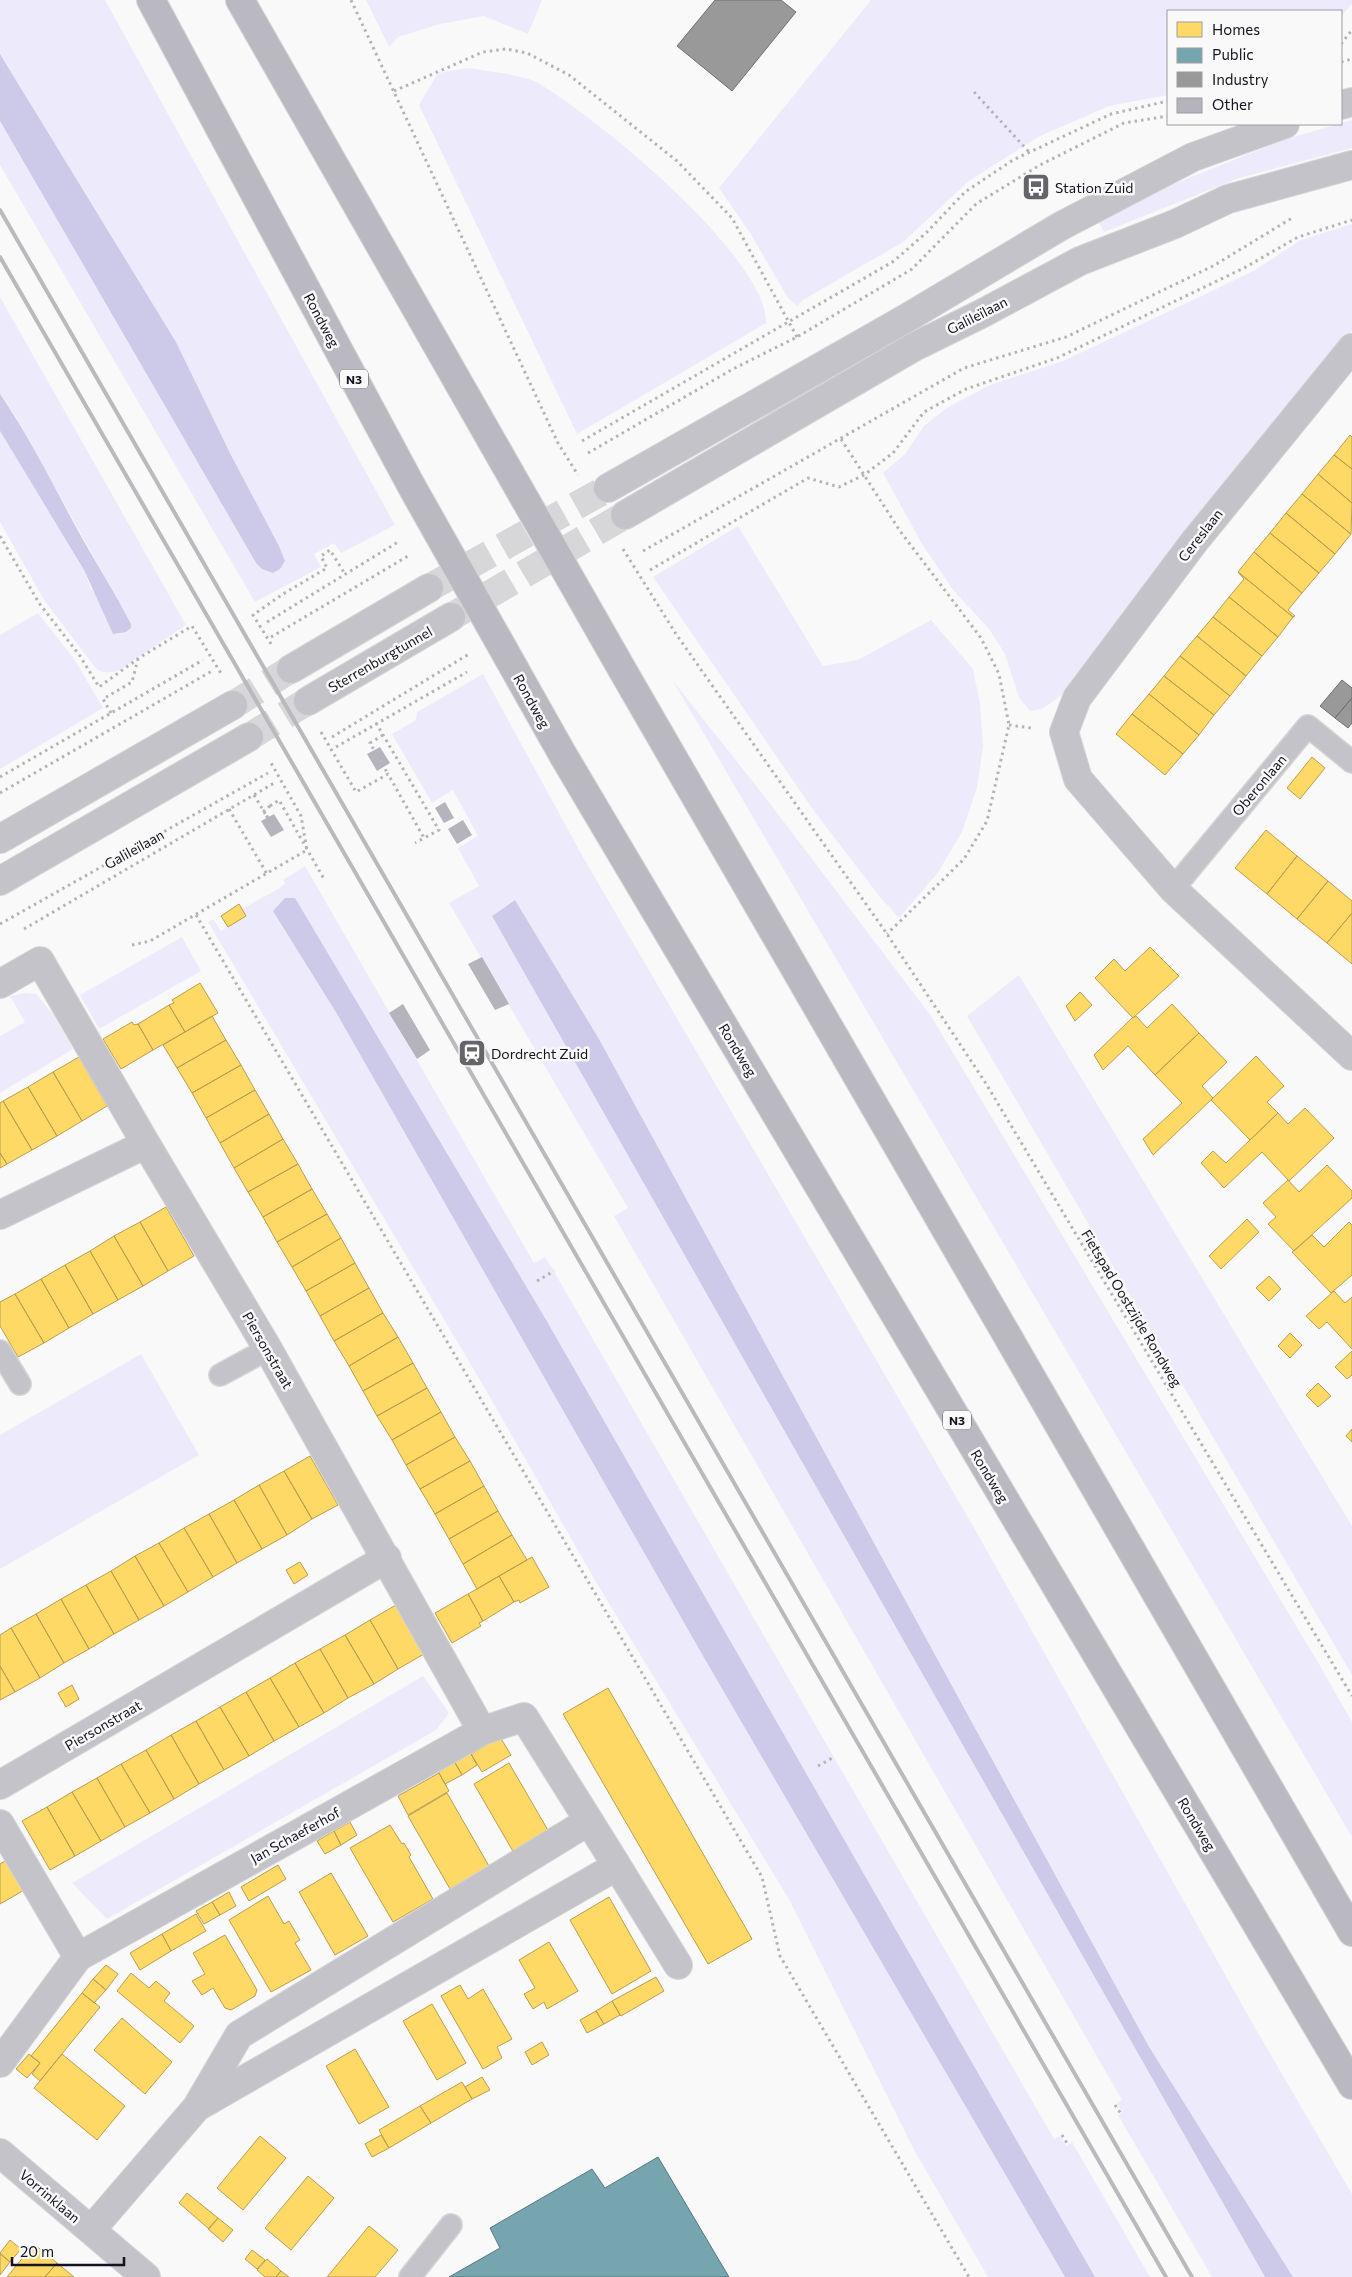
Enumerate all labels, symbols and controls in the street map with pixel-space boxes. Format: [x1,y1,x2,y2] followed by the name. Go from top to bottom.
[1167,10,1342,125] legend
[1212,20,1260,38] text: Homes
[1212,45,1254,63] text: Public
[1212,70,1269,88] text: Industry
[1212,95,1253,113] text: Other
[1021,172,1051,202] bus stop icon: Station Zuid
[1055,179,1133,196] place label: Station Zuid
[301,290,344,351] street label: Rondweg
[944,293,1010,337] street label: Galileïlaan
[340,369,368,388] road number: N3
[1174,505,1226,565] street label: Cereslaan
[325,622,435,696] street label: Sterrenburgtunnel
[510,671,554,731] street label: Rondweg
[1228,751,1290,819] street label: Oberonlaan
[101,826,167,872] street label: Galileïlaan
[715,1020,761,1080] street label: Rondweg
[457,1038,487,1068] station icon: Dordrecht Zuid
[491,1045,588,1062] place label: Dordrecht Zuid
[1078,1226,1186,1390] street label: Fietspad Oostzijde Rondweg
[239,1309,297,1392] street label: Piersonstraat
[943,1410,971,1430] road number: N3
[967,1446,1013,1506] street label: Rondweg
[62,1696,145,1754] street label: Piersonstraat
[1174,1794,1220,1854] street label: Rondweg
[247,1803,343,1867] street label: Jan Schaeferhof
[16,2166,84,2226] street label: Vorrinklaan
[12,2234,125,2266] scale bar
[20,2242,54,2260] text: 20 m

